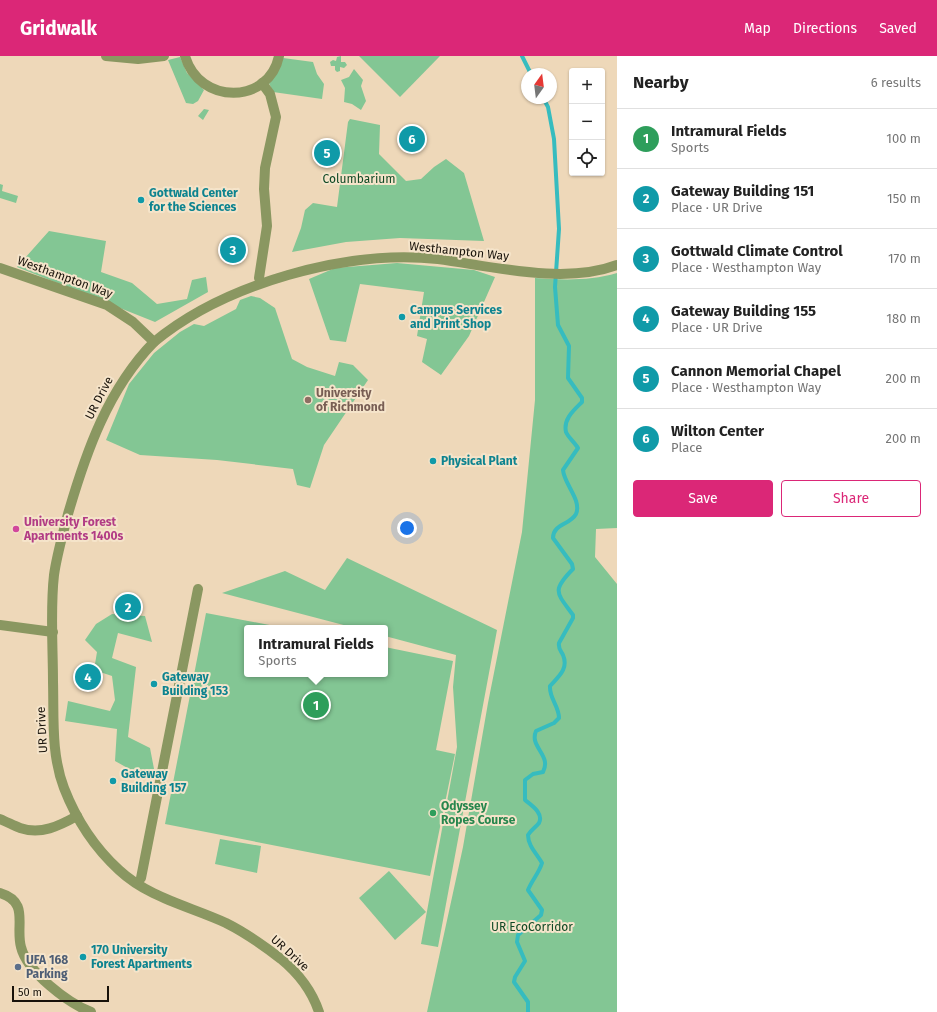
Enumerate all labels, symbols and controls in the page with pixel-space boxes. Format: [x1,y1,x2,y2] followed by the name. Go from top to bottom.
[20,17,97,40] text: Gridwalk
[744,20,771,37] text: Map
[793,20,857,37] text: Directions
[879,20,917,37] text: Saved
[521,68,557,104] north arrow
[569,68,605,176] map controls
[569,68,605,104] button: +
[633,72,688,93] text: Nearby
[871,75,921,90] text: 6 results
[569,104,605,140] button: −
[671,122,786,140] text: Intramural Fields
[399,124,425,154] pin: 6
[643,131,649,146] text: 1
[886,131,921,146] text: 100 m
[314,138,340,168] pin: 5
[569,140,605,176] button: locate
[671,140,709,155] text: Sports
[322,172,396,186] park label: Columbarium
[671,182,814,200] text: Gateway Building 151
[149,186,238,214] place label: Gottwald Center for the Sciences
[643,191,649,206] text: 2
[887,191,921,206] text: 150 m
[136,195,146,205] marker: Gottwald Center for the Sciences
[671,200,763,215] text: Place · UR Drive
[220,235,246,265] pin: 3
[408,239,510,263] street label: Westhampton Way
[671,242,843,260] text: Gottwald Climate Control
[643,251,649,266] text: 3
[888,251,921,266] text: 170 m
[15,253,115,301] street label: Westhampton Way
[671,260,821,275] text: Place · Westhampton Way
[671,302,816,320] text: Gateway Building 155
[410,303,502,331] place label: Campus Services and Print Shop
[642,311,650,326] text: 4
[886,311,921,326] text: 180 m
[397,312,407,322] marker: Campus Services and Print Shop
[671,320,763,335] text: Place · UR Drive
[671,362,841,380] text: Cannon Memorial Chapel
[643,371,649,386] text: 5
[885,371,921,386] text: 200 m
[82,374,116,422] street label: UR Drive
[671,380,821,395] text: Place · Westhampton Way
[316,386,385,414] place label: University of Richmond
[303,395,313,405] marker: University of Richmond
[671,422,764,440] text: Wilton Center
[642,431,650,446] text: 6
[885,431,921,446] text: 200 m
[671,440,702,455] text: Place
[441,454,518,468] place label: Physical Plant
[428,456,438,466] marker: Physical Plant
[633,480,773,517] button: Save
[781,480,921,517] button: Share
[23,515,123,543] place label: University Forest Apartments 1400s
[397,518,417,538] your location
[11,524,21,534] marker: University Forest Apartments 1400s
[115,592,141,622] pin: 2
[244,625,388,677] popup
[258,635,374,653] text: Intramural Fields
[258,653,296,668] text: Sports
[75,662,101,692] pin: 4
[162,670,228,698] place label: Gateway Building 153
[149,679,159,689] marker: Gateway Building 153
[303,690,329,720] pin: 1
[34,706,50,754] street label: UR Drive
[121,767,187,795] place label: Gateway Building 157
[108,776,118,786] marker: Gateway Building 157
[441,799,516,827] place label: Odyssey Ropes Course
[428,808,438,818] marker: Odyssey Ropes Course
[491,920,573,934] park label: UR EcoCorridor
[268,932,312,974] street label: UR Drive
[91,943,192,971] place label: 170 University Forest Apartments
[78,952,88,962] marker: 170 University Forest Apartments
[26,953,68,981] place label: UFA 168 Parking
[13,962,23,972] marker: UFA 168 Parking
[12,984,109,1003] scale bar
[18,986,42,999] text: 50 m

